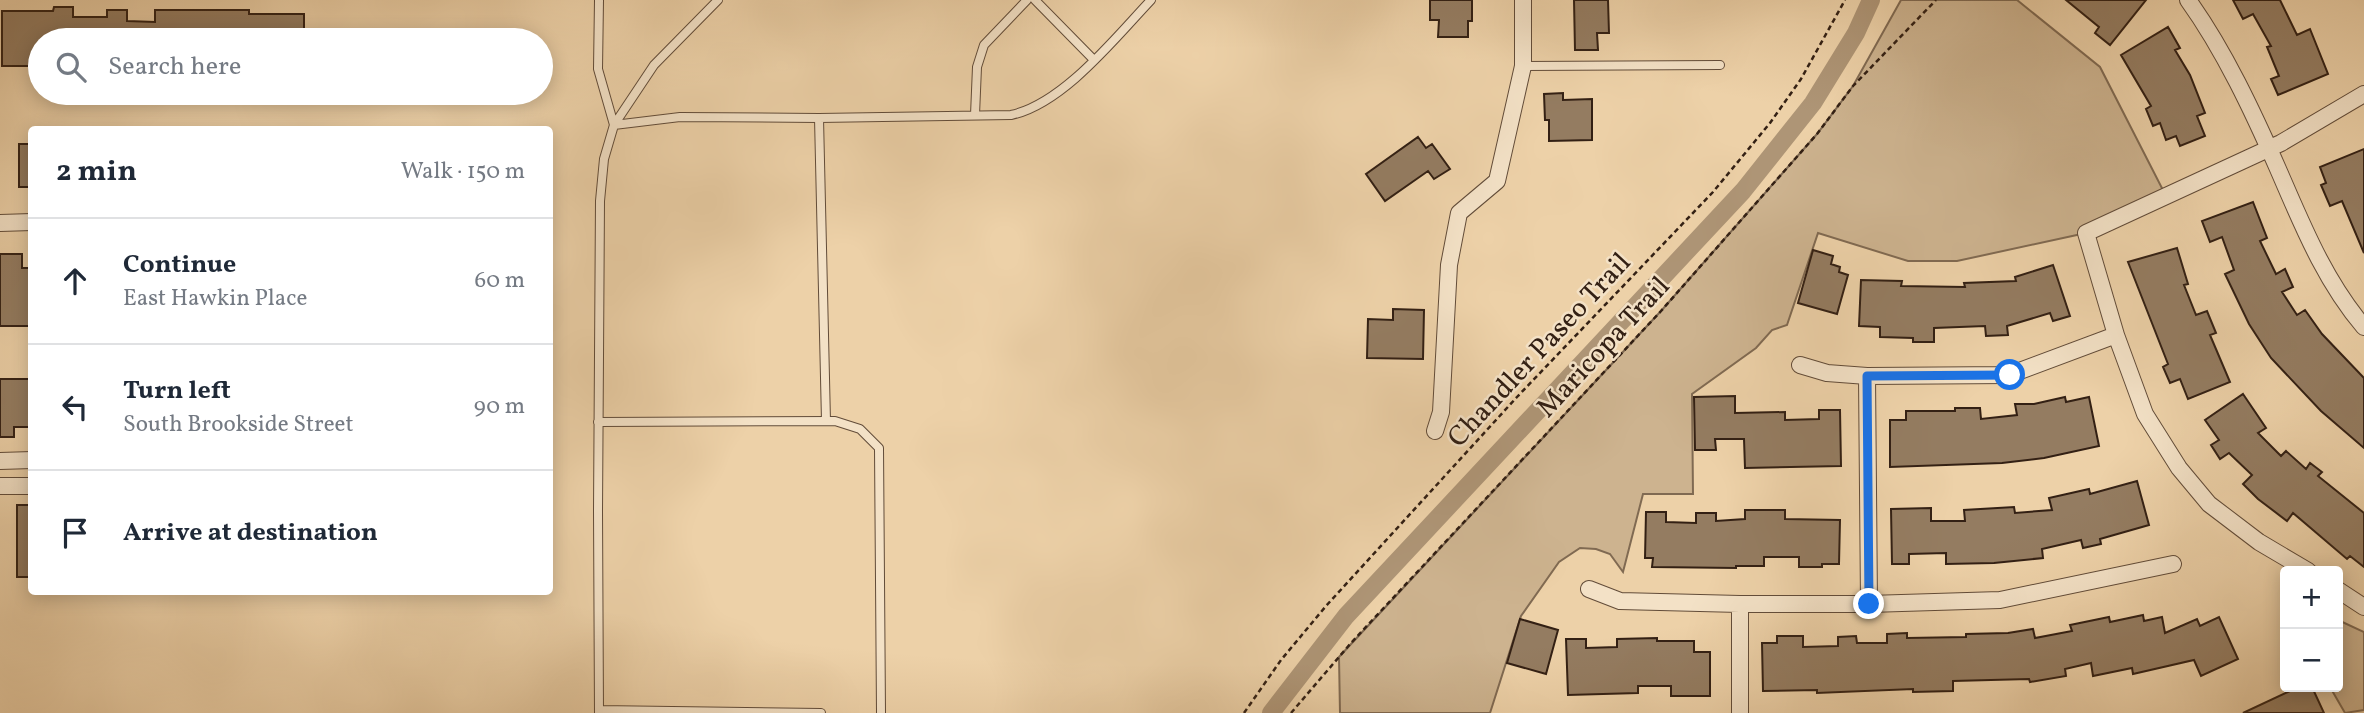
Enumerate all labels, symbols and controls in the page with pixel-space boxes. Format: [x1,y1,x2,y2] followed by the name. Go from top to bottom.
[28,28,553,105] search box
[52,48,90,86] icon: search
[108,49,241,85] text: Search here
[56,151,137,193] text: 2 min
[401,156,525,188] text: Walk · 150 m
[1439,245,1640,457] street label: Chandler Paseo Trail
[123,247,236,283] text: Continue
[56,262,94,300] icon: ahead
[475,265,525,297] text: 60 m
[1528,269,1679,427] street label: Maricopa Trail
[123,283,307,315] text: East Hawkin Place
[1994,359,2025,390] route start
[123,373,231,409] text: Turn left
[56,388,94,426] icon: left
[474,391,525,423] text: 90 m
[123,409,354,441] text: South Brookside Street
[56,514,94,552] icon: arrive
[123,515,378,551] text: Arrive at destination
[2280,566,2343,692] map controls
[2280,566,2343,629] button: +
[1853,588,1884,619] route end
[2280,629,2343,692] button: −

